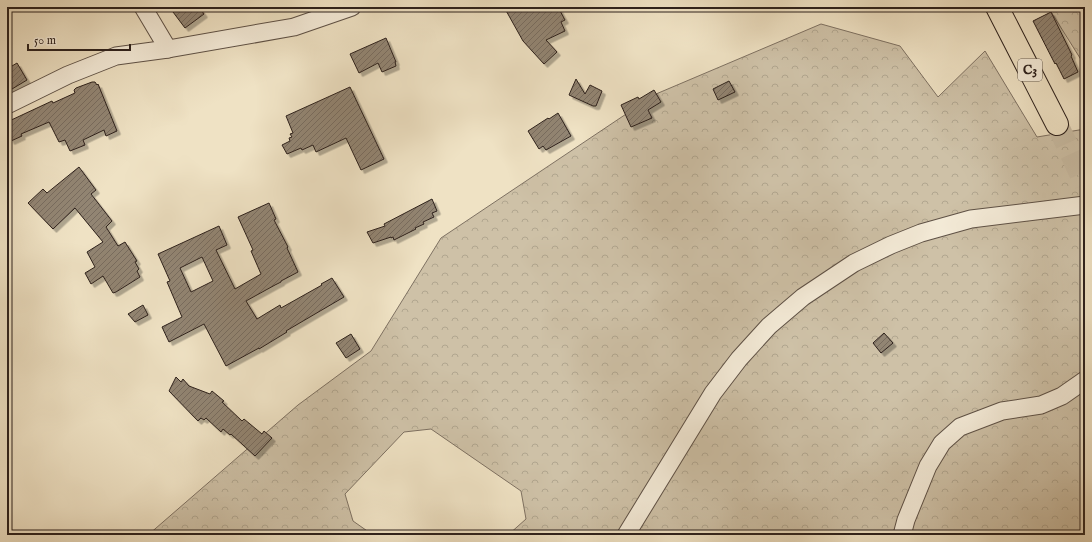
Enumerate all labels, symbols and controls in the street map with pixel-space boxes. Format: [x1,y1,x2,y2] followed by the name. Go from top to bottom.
[28,26,130,52] scale bar
[34,33,56,48] text: 50 m
[1018,59,1042,81] road number: C3

